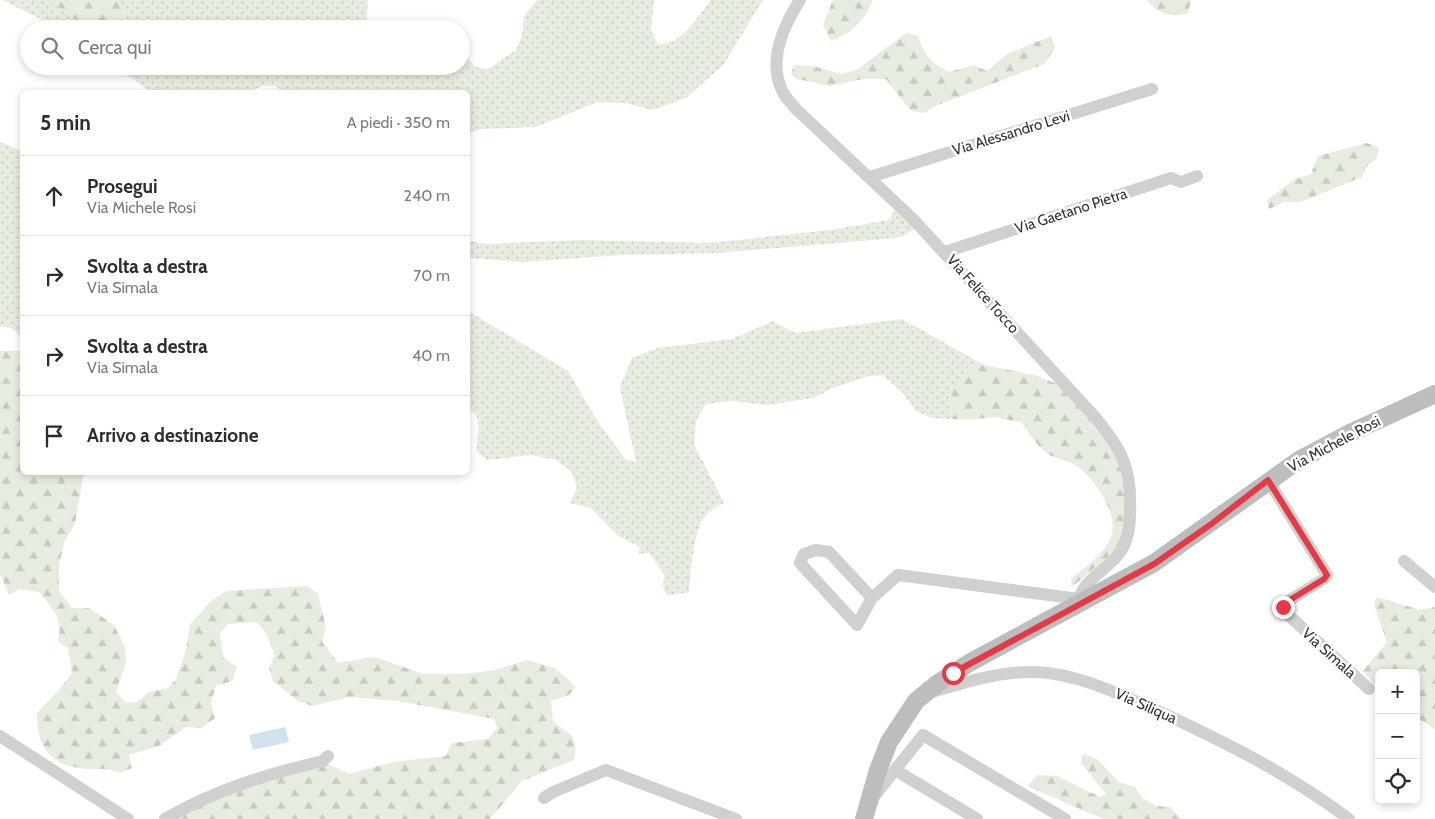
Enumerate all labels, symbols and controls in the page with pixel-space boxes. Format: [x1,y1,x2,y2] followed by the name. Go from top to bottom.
[20,20,470,75] search box
[38,34,66,62] icon: search
[78,36,152,59] text: Cerca qui
[950,107,1072,159] street label: Via Alessandro Levi
[40,110,91,135] text: 5 min
[347,113,450,132] text: A piedi · 350 m
[87,175,158,198] text: Prosegui
[40,182,68,210] icon: ahead
[1013,184,1130,238] street label: Via Gaetano Pietra
[404,186,450,205] text: 240 m
[87,198,196,217] text: Via Michele Rosi
[943,251,1023,337] street label: Via Felice Tocco
[87,255,208,278] text: Svolta a destra
[40,262,68,290] icon: right
[413,266,450,285] text: 70 m
[87,278,158,297] text: Via Simala
[87,335,208,358] text: Svolta a destra
[40,342,68,370] icon: right
[412,346,450,365] text: 40 m
[87,358,158,377] text: Via Simala
[1285,412,1383,476] street label: Via Michele Rosi
[40,422,68,450] icon: arrive
[87,424,258,447] text: Arrivo a destinazione
[1272,596,1295,619] route end
[1298,624,1360,682] street label: Via Simala
[942,662,965,685] route start
[1375,669,1420,804] map controls
[1375,669,1420,714] button: +
[1112,684,1180,728] street label: Via Siliqua
[1375,714,1420,759] button: −
[1375,759,1420,804] button: locate

